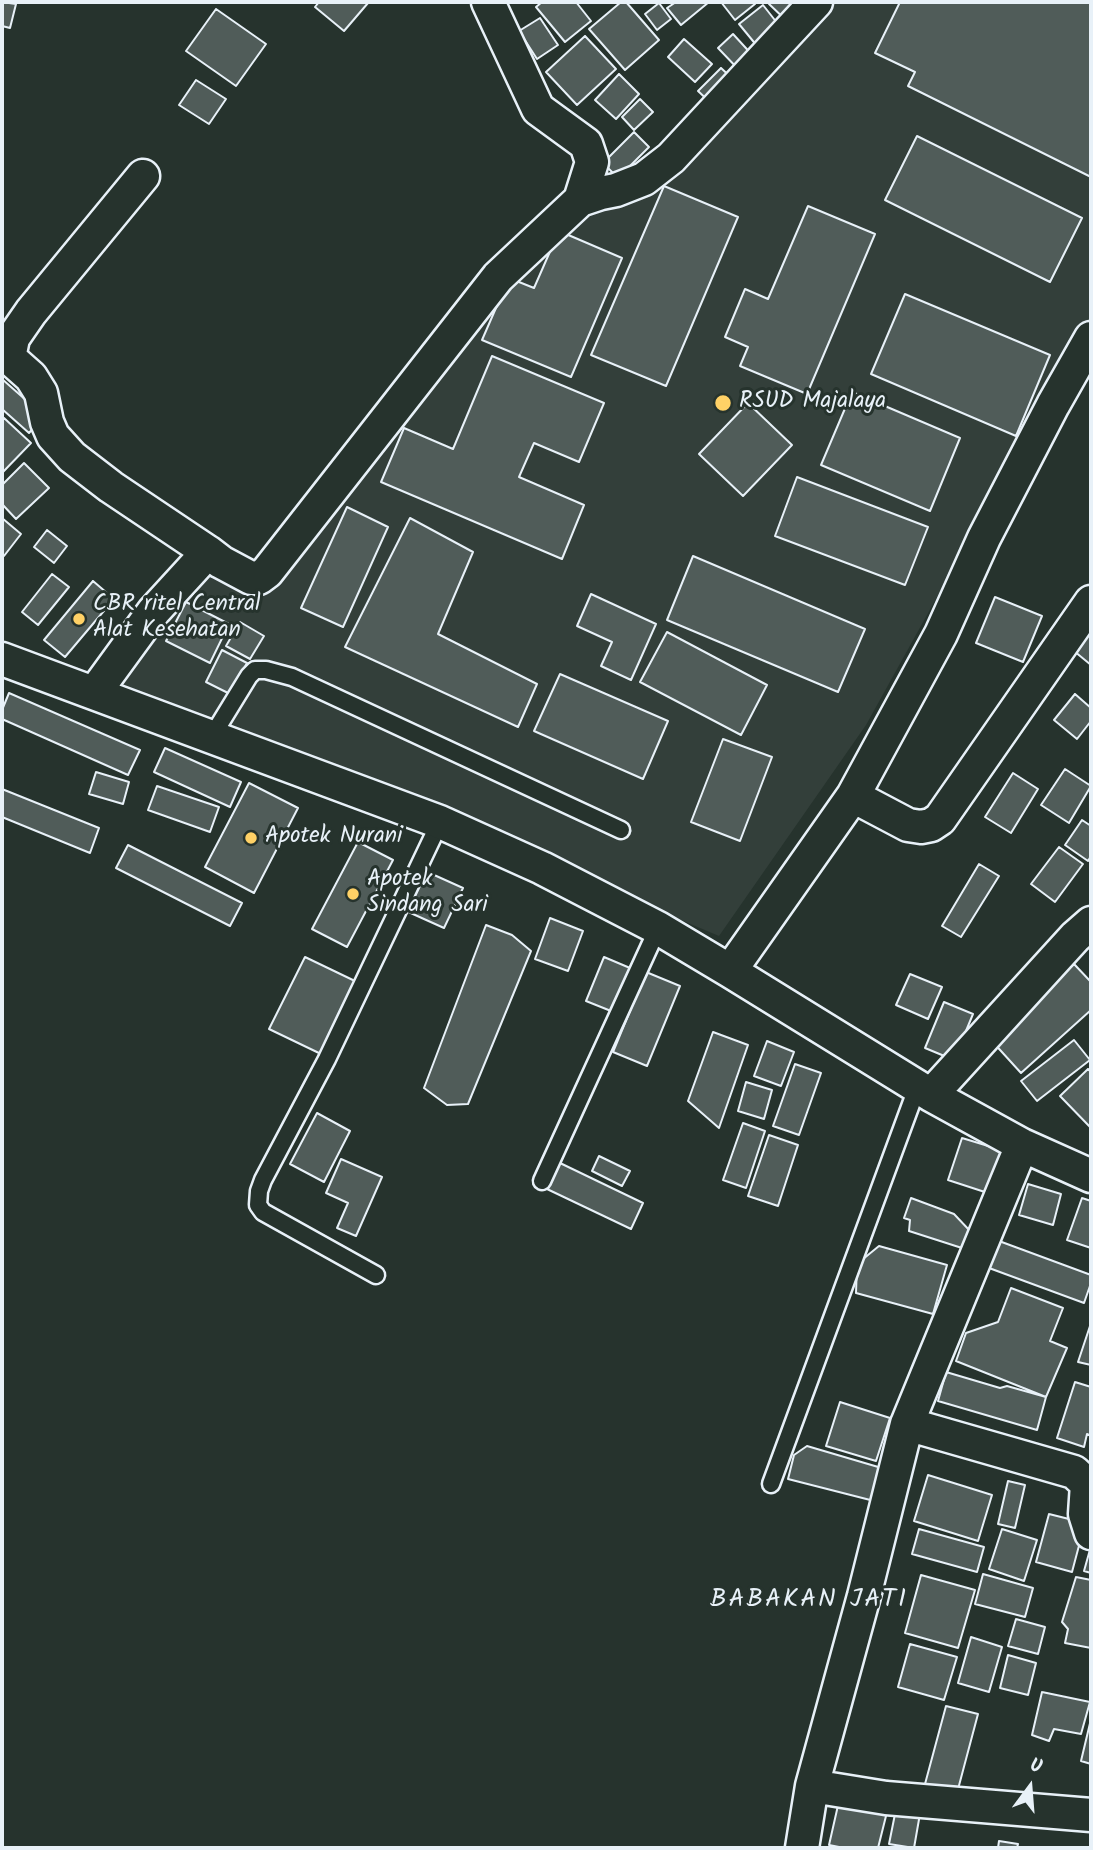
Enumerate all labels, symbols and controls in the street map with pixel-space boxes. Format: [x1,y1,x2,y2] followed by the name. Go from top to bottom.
[739,389,886,417] place label: RSUD Majalaya
[713,393,733,413] marker: RSUD Majalaya
[93,592,261,646] place label: CBR ritel Central Alat Kesehatan
[71,611,87,627] marker: CBR ritel Central Alat Kesehatan
[265,824,402,852] place label: Apotek Nurani
[243,830,259,846] marker: Apotek Nurani
[367,867,488,921] place label: Apotek Sindang Sari
[345,886,361,902] marker: Apotek Sindang Sari
[712,1586,906,1618] district label: BABAKAN JATI
[1026,1751,1045,1783] text: U
[995,1752,1065,1822] north arrow

